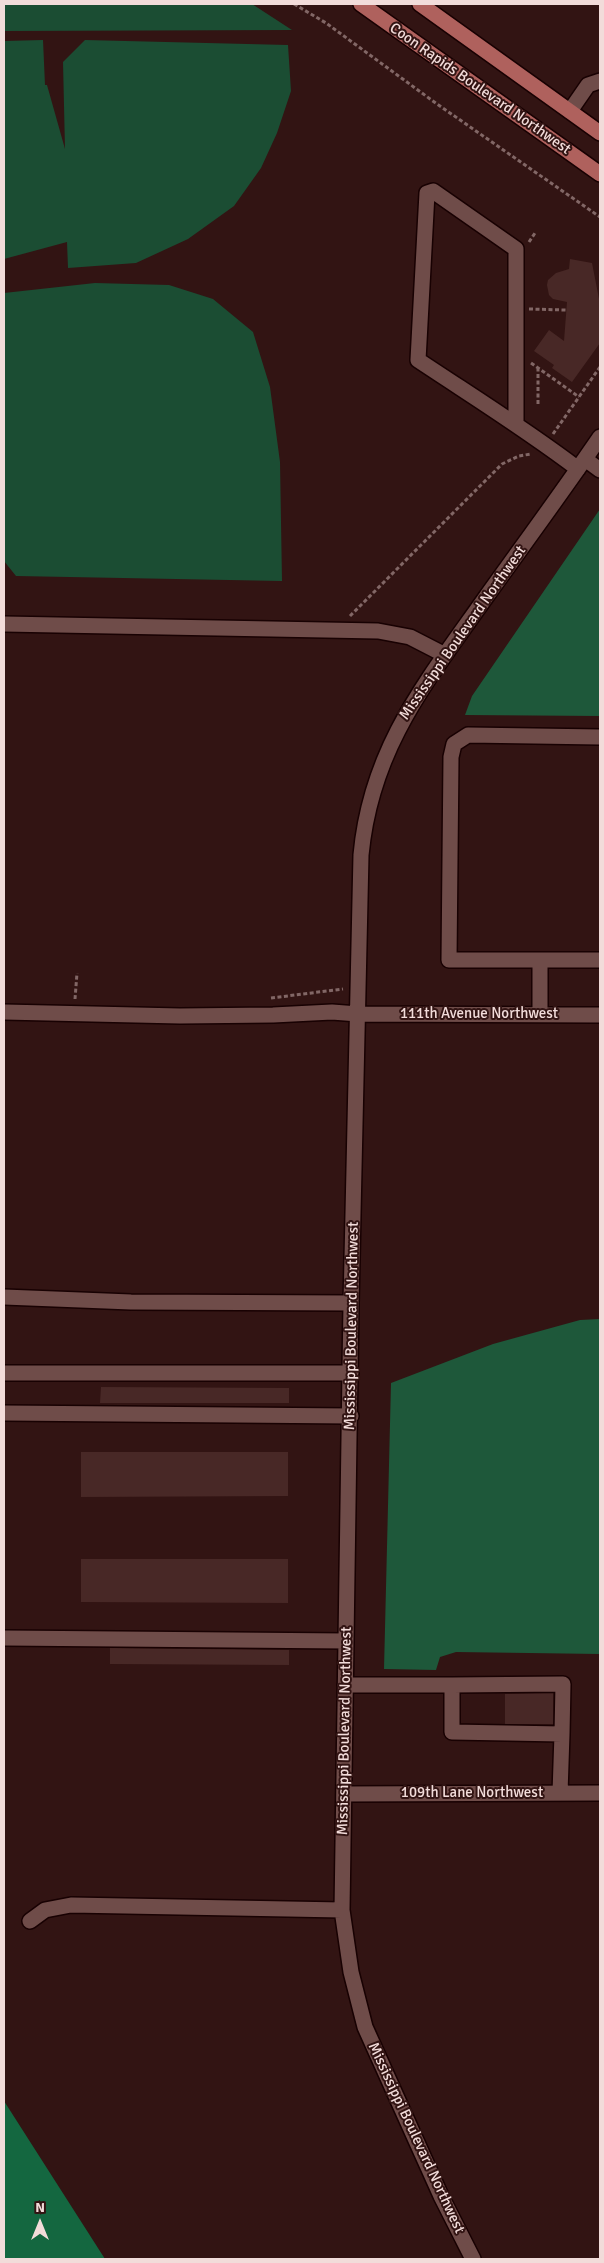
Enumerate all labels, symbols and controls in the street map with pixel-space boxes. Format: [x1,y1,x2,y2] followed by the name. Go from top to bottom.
[386,19,574,159] street label: Coon Rapids Boulevard Northwest
[396,542,530,724] street label: Mississippi Boulevard Northwest
[400,1005,558,1023] street label: 111th Avenue Northwest
[341,1222,363,1430] street label: Mississippi Boulevard Northwest
[334,1627,356,1835] street label: Mississippi Boulevard Northwest
[401,1784,543,1802] street label: 109th Lane Northwest
[364,2040,468,2236] street label: Mississippi Boulevard Northwest
[15,2198,65,2248] north arrow
[35,2199,45,2216] text: N

